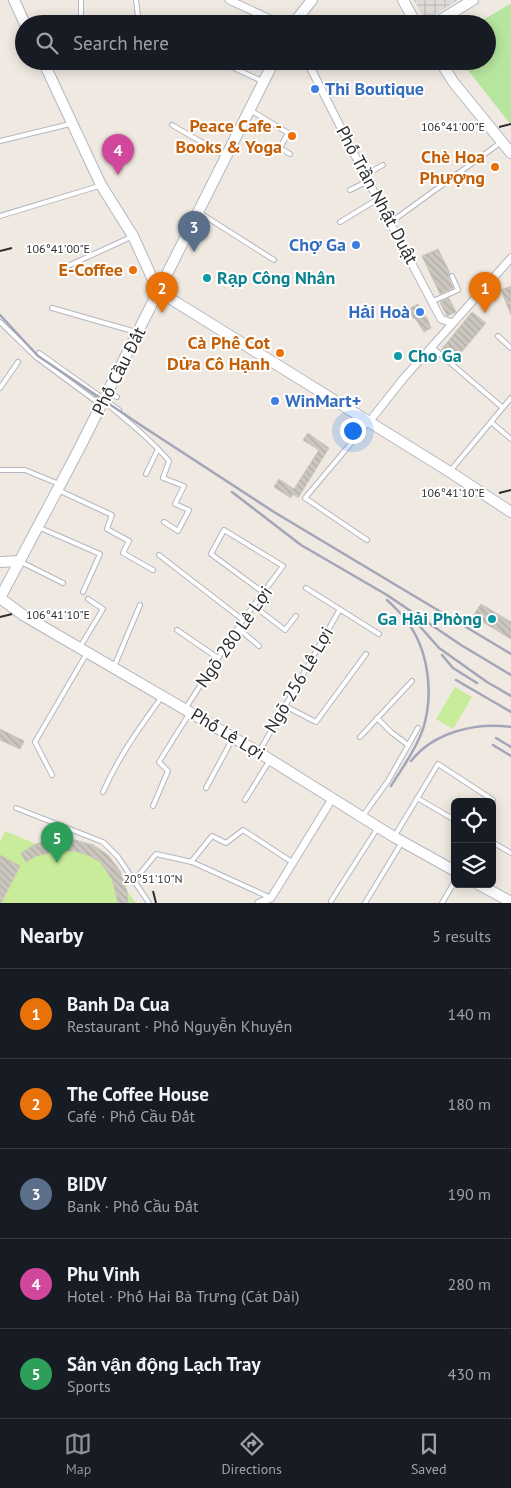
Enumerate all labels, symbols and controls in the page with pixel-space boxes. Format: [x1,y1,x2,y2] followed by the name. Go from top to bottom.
[15,15,496,70] search box
[33,29,61,57] icon: search
[73,31,169,55] text: Search here
[325,77,424,100] place label: Thi Boutique
[309,83,321,95] marker: Thi Boutique
[175,114,282,158] place label: Peace Cafe - Books & Yoga
[421,119,485,134] text: 106°41'00"E
[331,122,424,268] street label: Phố Trần Nhật Duật
[286,130,298,142] marker: Peace Cafe - Books & Yoga
[102,134,134,175] pin: 4
[420,145,485,189] place label: Chè Hoa Phượng
[489,161,501,173] marker: Chè Hoa Phượng
[178,211,210,252] pin: 3
[289,233,346,256] place label: Chợ Ga
[350,239,362,251] marker: Chợ Ga
[26,241,90,256] text: 106°41'00"E
[59,258,123,281] place label: E-Coffee
[127,264,139,276] marker: E-Coffee
[217,266,335,289] place label: Rạp Công Nhân
[146,272,178,313] pin: 2
[201,272,213,284] marker: Rạp Công Nhân
[469,272,501,313] pin: 1
[349,300,410,323] place label: Hải Hoà
[414,306,426,318] marker: Hải Hoà
[87,323,151,419] street label: Phố Cầu Đất
[167,331,271,375] place label: Cà Phê Cot Dửa Cô Hạnh
[408,344,462,367] place label: Cho Ga
[274,347,286,359] marker: Cà Phê Cot Dửa Cô Hạnh
[392,350,404,362] marker: Cho Ga
[285,389,361,412] place label: WinMart+
[269,395,281,407] marker: WinMart+
[340,418,366,444] your location
[421,485,485,500] text: 106°41'10"E
[190,582,277,692] street label: Ngõ 280 Lê Lợi
[26,607,90,622] text: 106°41'10"E
[377,607,482,630] place label: Ga Hải Phòng
[486,613,498,625] marker: Ga Hải Phòng
[259,623,338,737] street label: Ngõ 256 Lê Lợi
[187,702,270,765] street label: Phố Lê Lợi
[451,798,496,888] map controls
[451,798,496,843] button: locate
[41,822,73,863] pin: 5
[451,843,496,888] button: layers
[123,871,183,886] text: 20°51'10"N
[20,922,83,949] text: Nearby
[432,926,491,946] text: 5 results
[67,992,170,1016] text: Banh Da Cua
[31,1004,41,1024] text: 1
[448,1004,491,1024] text: 140 m
[67,1016,292,1036] text: Restaurant · Phố Nguyễn Khuyến
[67,1082,209,1106] text: The Coffee House
[31,1094,41,1114] text: 2
[448,1094,491,1114] text: 180 m
[67,1106,195,1126] text: Café · Phố Cầu Đất
[67,1172,107,1196] text: BIDV
[31,1184,41,1204] text: 3
[448,1184,491,1204] text: 190 m
[67,1196,198,1216] text: Bank · Phố Cầu Đất
[67,1262,140,1286] text: Phu Vinh
[31,1274,41,1294] text: 4
[448,1274,491,1294] text: 280 m
[67,1286,299,1306] text: Hotel · Phố Hai Bà Trưng (Cát Dài)
[67,1352,260,1376] text: Sân vận động Lạch Tray
[31,1364,41,1384] text: 5
[448,1364,491,1384] text: 430 m
[67,1376,111,1396] text: Sports
[64,1430,92,1478] tab: Map
[221,1430,282,1478] tab: Directions
[411,1430,447,1478] tab: Saved

